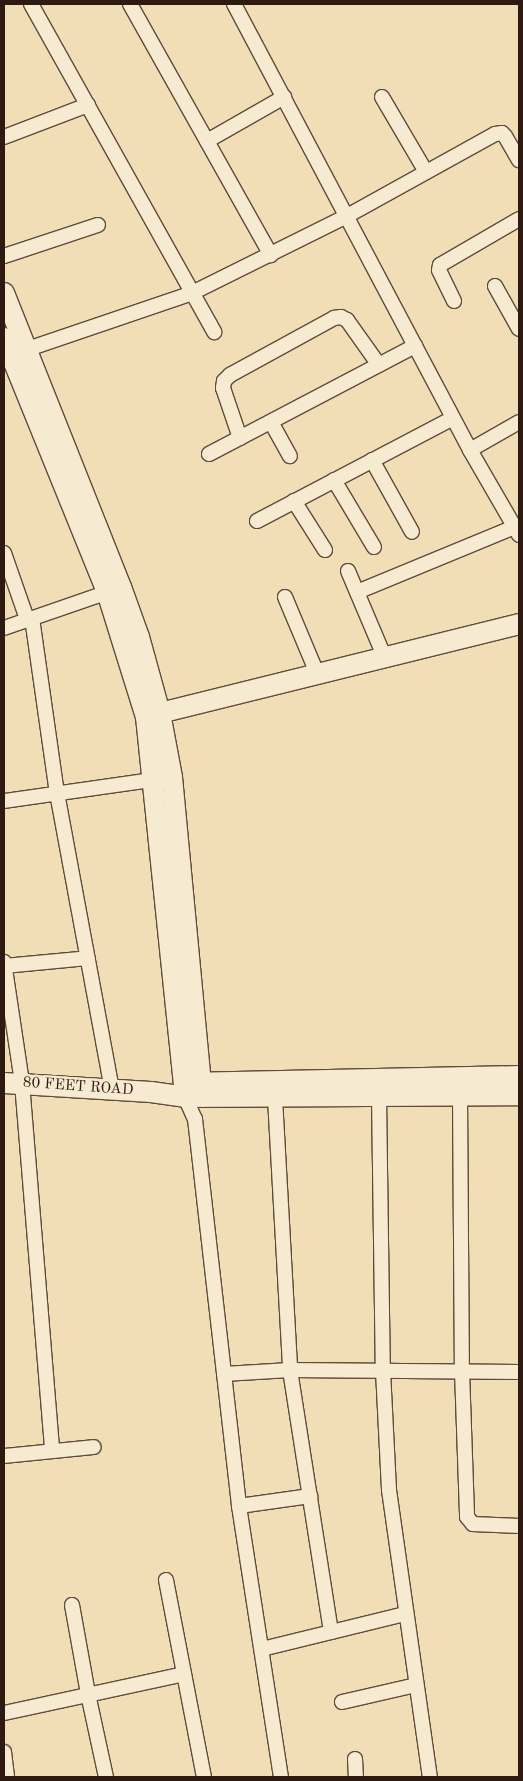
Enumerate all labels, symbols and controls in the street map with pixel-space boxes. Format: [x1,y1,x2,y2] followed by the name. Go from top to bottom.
[22,1074,134,1100] street label: 80 FEET ROAD

